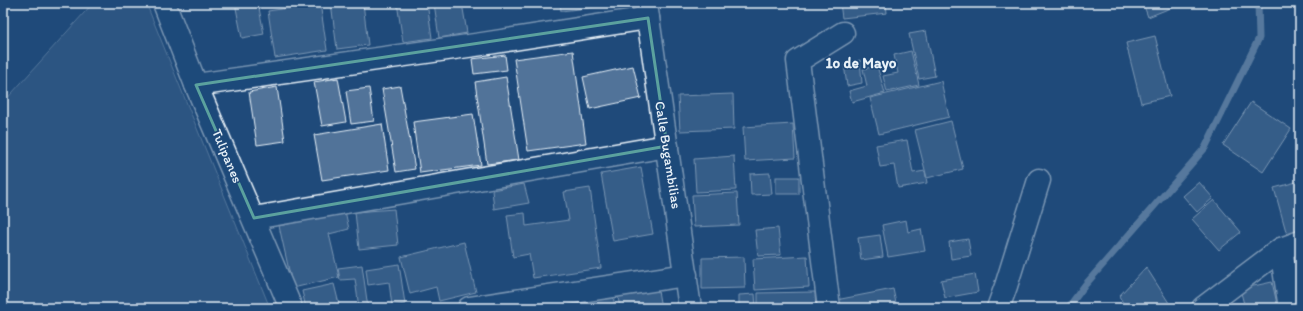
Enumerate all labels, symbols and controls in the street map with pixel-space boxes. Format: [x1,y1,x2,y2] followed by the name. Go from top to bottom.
[825,54,897,73] district label: 1o de Mayo
[651,100,685,210] street label: Calle Bugambilias
[208,126,246,186] street label: Tulipanes

